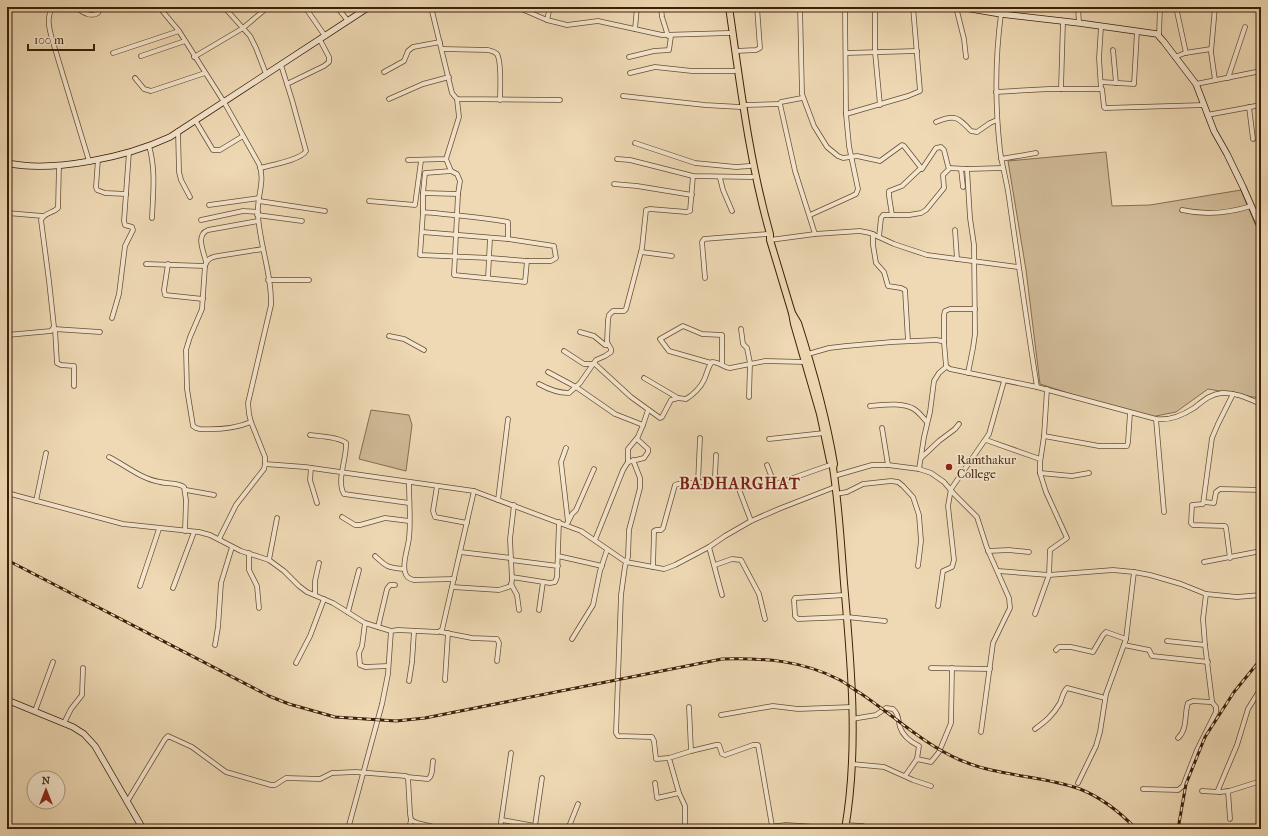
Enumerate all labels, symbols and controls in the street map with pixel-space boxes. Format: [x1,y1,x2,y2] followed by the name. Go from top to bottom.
[28,26,94,52] scale bar
[34,33,64,47] text: 100 m
[957,453,1017,481] place label: Ramthakur College
[944,462,954,472] marker: Ramthakur College
[679,474,801,493] district label: BADHARGHAT
[26,770,66,810] north arrow
[42,774,51,787] text: N

